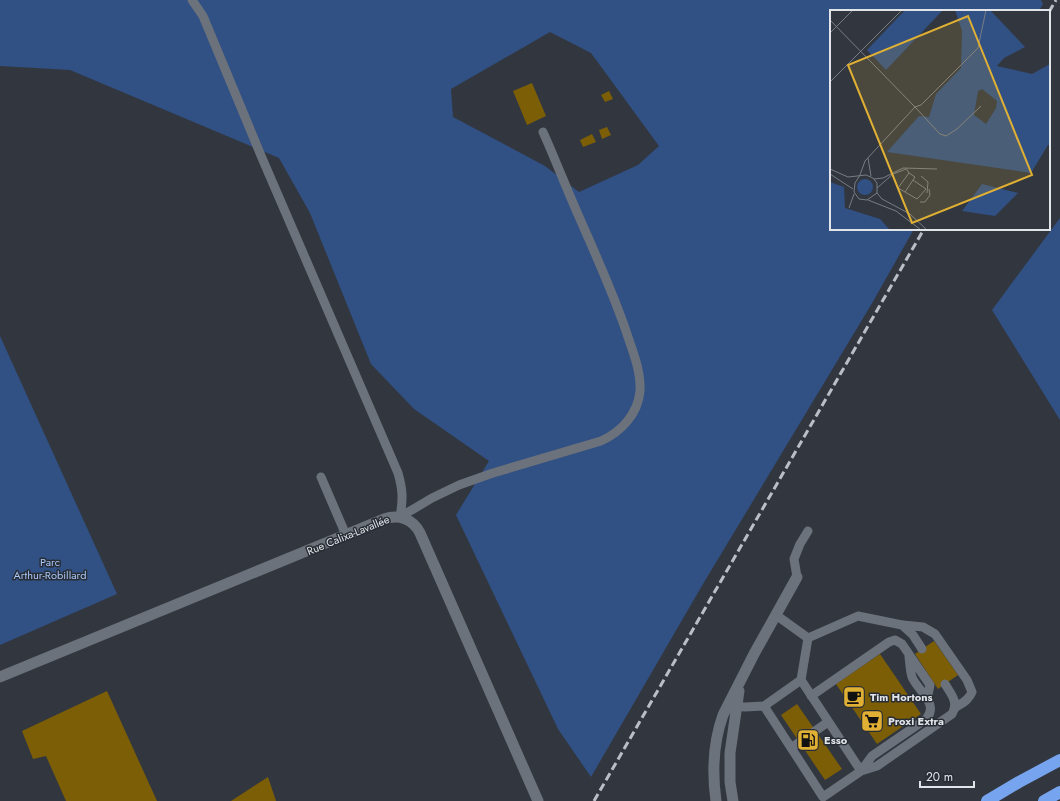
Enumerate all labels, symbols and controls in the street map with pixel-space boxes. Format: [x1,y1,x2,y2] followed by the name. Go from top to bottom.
[830,10,1050,230] inset map
[304,511,392,559] street label: Rue Calixa-Lavallée
[14,554,87,583] park label: Parc Arthur-Robillard
[841,684,867,710] cafe icon: Tim Hortons
[870,689,933,705] place label: Tim Hortons
[859,708,885,734] supermarket icon: Proxi Extra
[888,713,944,729] place label: Proxi Extra
[795,727,821,753] fuel station icon: Esso
[824,732,848,748] place label: Esso
[920,763,974,789] scale bar
[926,768,953,786] text: 20 m

